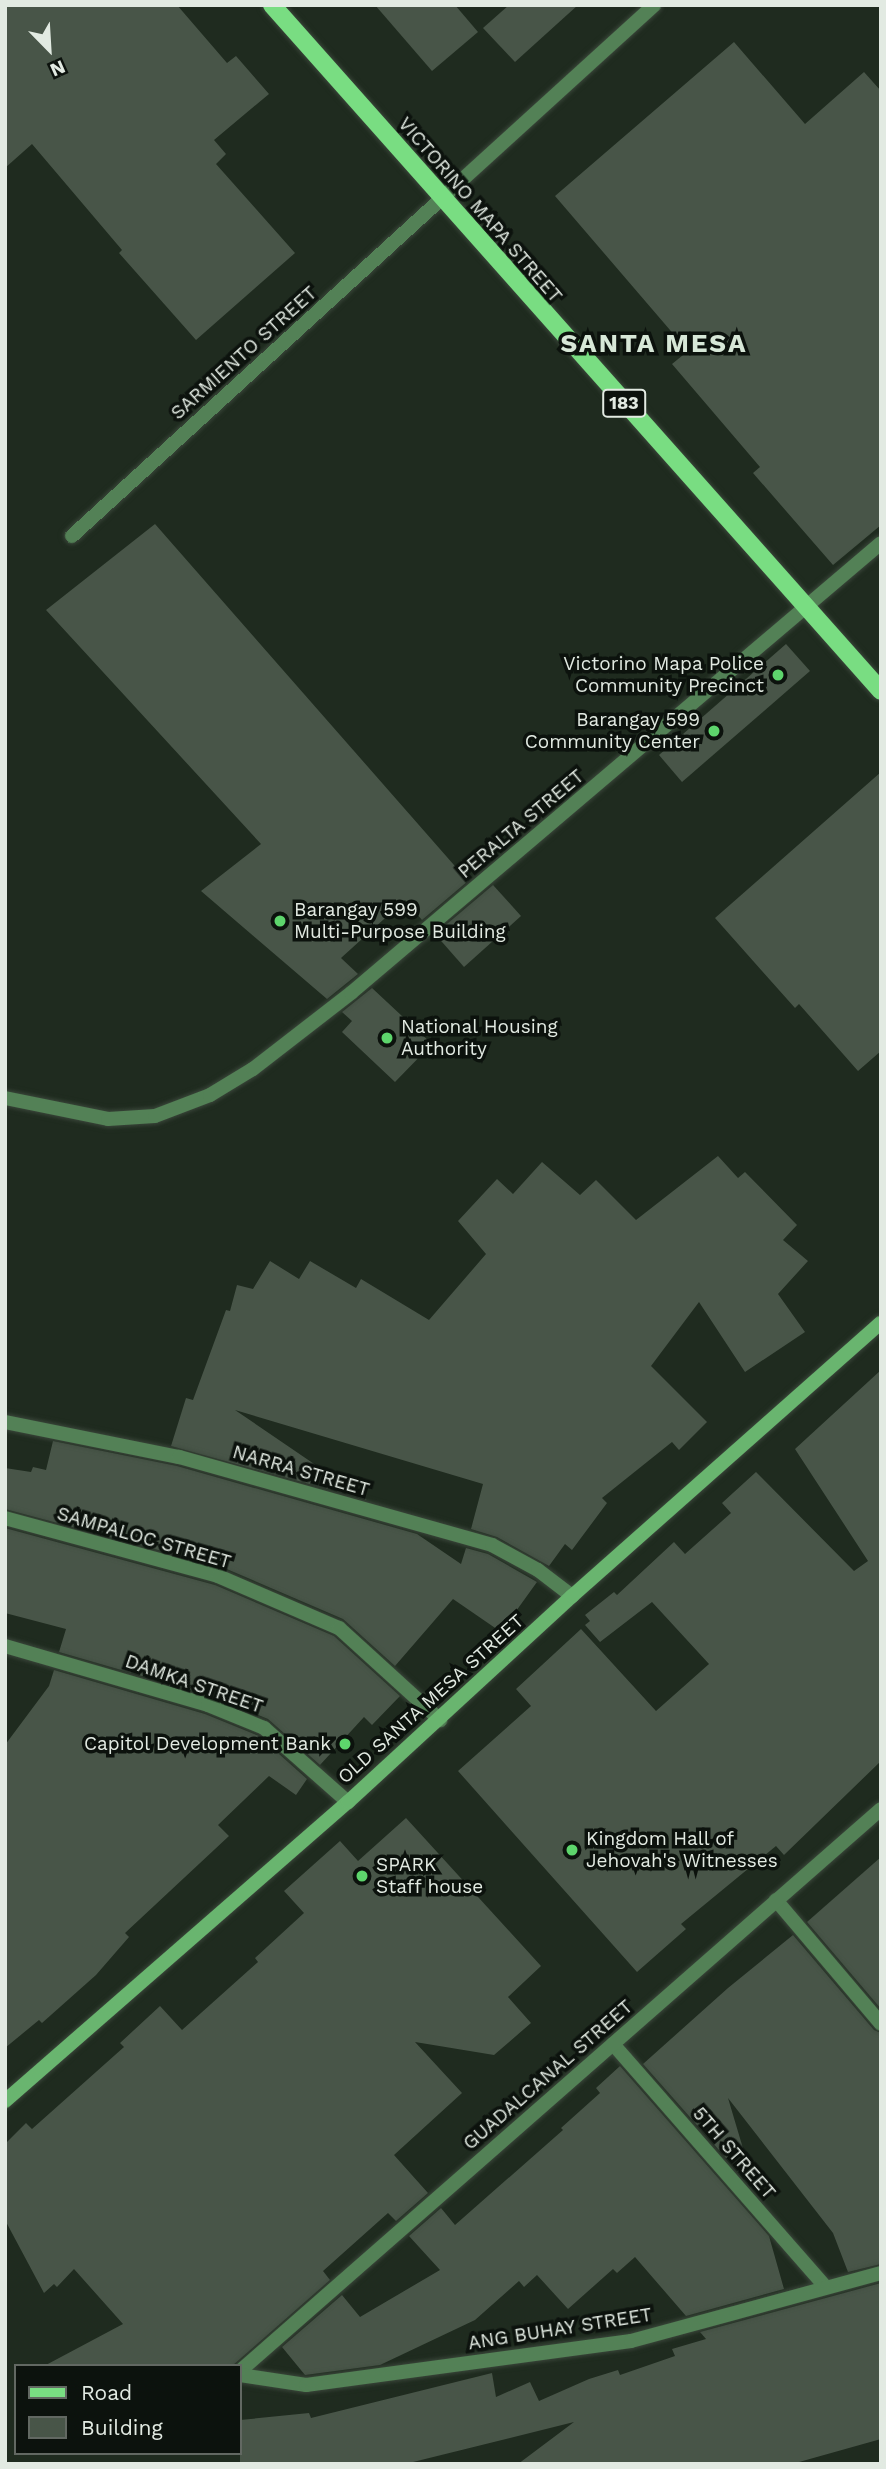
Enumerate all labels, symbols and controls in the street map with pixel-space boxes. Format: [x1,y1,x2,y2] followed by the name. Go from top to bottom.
[14,14,84,84] north arrow
[47,55,69,82] text: N
[393,112,567,308] street label: VICTORINO MAPA STREET
[166,282,322,424] street label: SARMIENTO STREET
[561,328,747,360] district label: SANTA MESA
[601,388,647,418] road number: 183
[563,653,764,697] place label: Victorino Mapa Police Community Precinct
[770,667,786,683] marker: Victorino Mapa Police Community Precinct
[524,709,700,753] place label: Barangay 599 Community Center
[706,723,722,739] marker: Barangay 599 Community Center
[453,764,589,884] street label: PERALTA STREET
[294,899,506,943] place label: Barangay 599 Multi-Purpose Building
[272,913,288,929] marker: Barangay 599 Multi-Purpose Building
[401,1016,558,1060] place label: National Housing Authority
[379,1030,395,1046] marker: National Housing Authority
[230,1440,372,1502] street label: NARRA STREET
[54,1502,234,1574] street label: SAMPALOC STREET
[333,1609,529,1789] street label: OLD SANTA MESA STREET
[122,1650,266,1718] street label: DAMKA STREET
[83,1733,331,1755] place label: Capitol Development Bank
[337,1736,353,1752] marker: Capitol Development Bank
[586,1828,778,1872] place label: Kingdom Hall of Jehovah's Witnesses
[564,1842,580,1858] marker: Kingdom Hall of Jehovah's Witnesses
[376,1854,484,1898] place label: SPARK Staff house
[354,1868,370,1884] marker: SPARK Staff house
[458,1995,638,2155] street label: GUADALCANAL STREET
[688,2102,780,2204] street label: 5TH STREET
[466,2303,654,2355] street label: ANG BUHAY STREET
[14,2364,242,2455] legend
[81,2380,132,2405] text: Road
[81,2415,163,2440] text: Building

